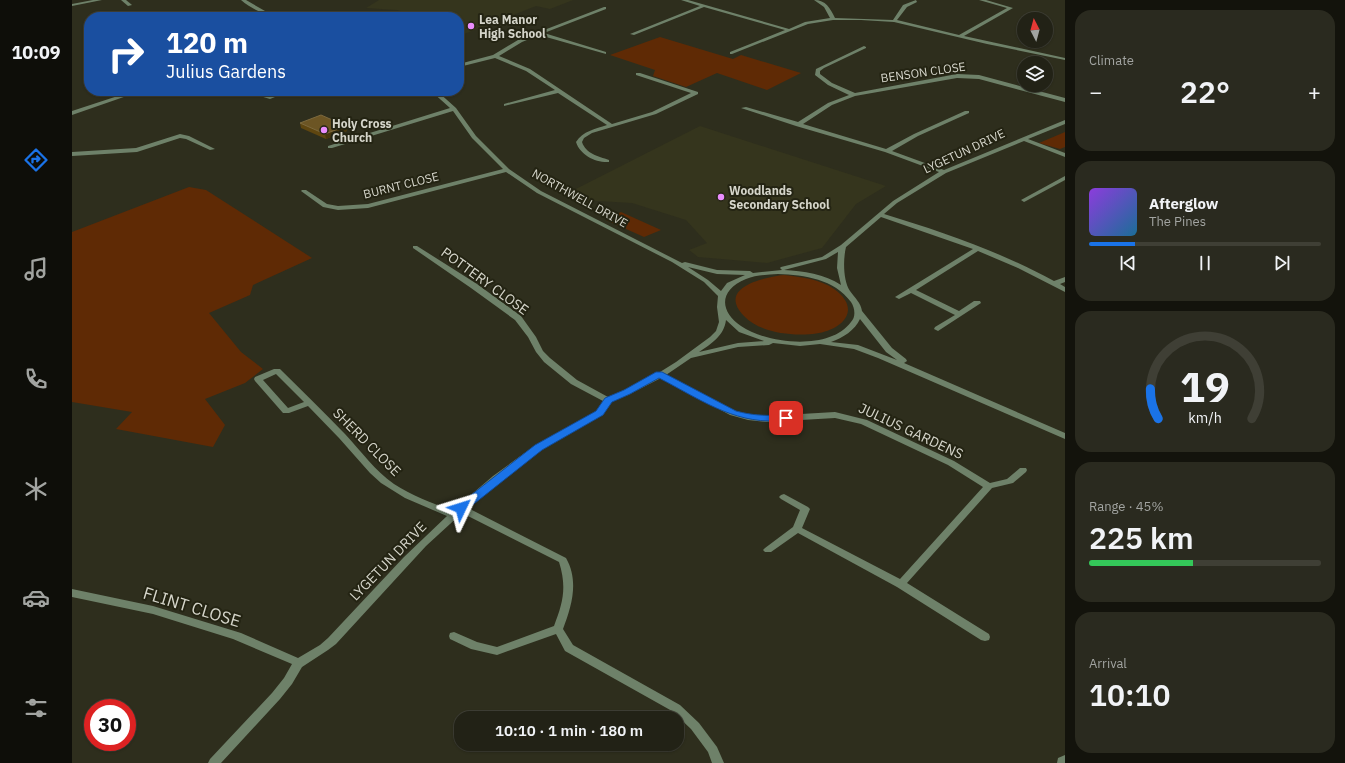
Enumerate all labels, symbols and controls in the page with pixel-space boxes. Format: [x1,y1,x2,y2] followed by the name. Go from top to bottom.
[479,12,546,41] place label: Lea Manor High School
[1017,12,1053,48] north arrow
[1017,12,1053,92] map controls
[466,21,476,31] marker: Lea Manor High School
[166,24,248,61] text: 120 m
[100,28,152,80] icon: right
[11,41,61,64] text: 10:09
[1089,52,1134,69] text: Climate
[1017,56,1053,92] button: layers
[880,59,966,85] street label: BENSON CLOSE
[166,60,286,83] text: Julius Gardens
[1180,72,1230,111] text: 22°
[1089,77,1102,106] text: −
[1308,77,1321,106] text: +
[332,116,392,145] place label: Holy Cross Church
[319,125,329,135] marker: Holy Cross Church
[921,126,1007,176] street label: LYGETUN DRIVE
[22,146,50,174] icon: directions
[530,165,630,231] street label: NORTHWELL DRIVE
[362,168,440,202] street label: BURNT CLOSE
[729,183,830,212] place label: Woodlands Secondary School
[716,192,726,202] marker: Woodlands Secondary School
[1149,194,1218,213] text: Afterglow
[1149,213,1206,230] text: The Pines
[438,243,532,319] street label: POTTERY CLOSE
[1117,252,1139,274] icon: previous
[1194,252,1216,274] icon: pause
[1271,252,1293,274] icon: next
[22,255,50,283] icon: music
[1180,359,1230,413] text: 19
[22,365,50,393] icon: phone
[856,399,966,463] street label: JULIUS GARDENS
[769,401,803,435] pin
[329,404,405,480] street label: SHERD CLOSE
[775,407,797,429] icon: arrive
[1188,408,1222,427] text: km/h
[22,475,50,503] icon: climate
[440,487,482,529] position arrow
[1089,498,1163,515] text: Range · 45%
[346,518,430,604] street label: LYGETUN DRIVE
[1089,518,1194,557] text: 225 km
[141,582,243,632] street label: FLINT CLOSE
[22,584,50,612] icon: car
[1089,655,1127,672] text: Arrival
[1089,675,1171,714] text: 10:10
[22,694,50,722] icon: filters
[84,699,136,751] speed limit sign: 30
[495,721,643,740] text: 10:10 · 1 min · 180 m

